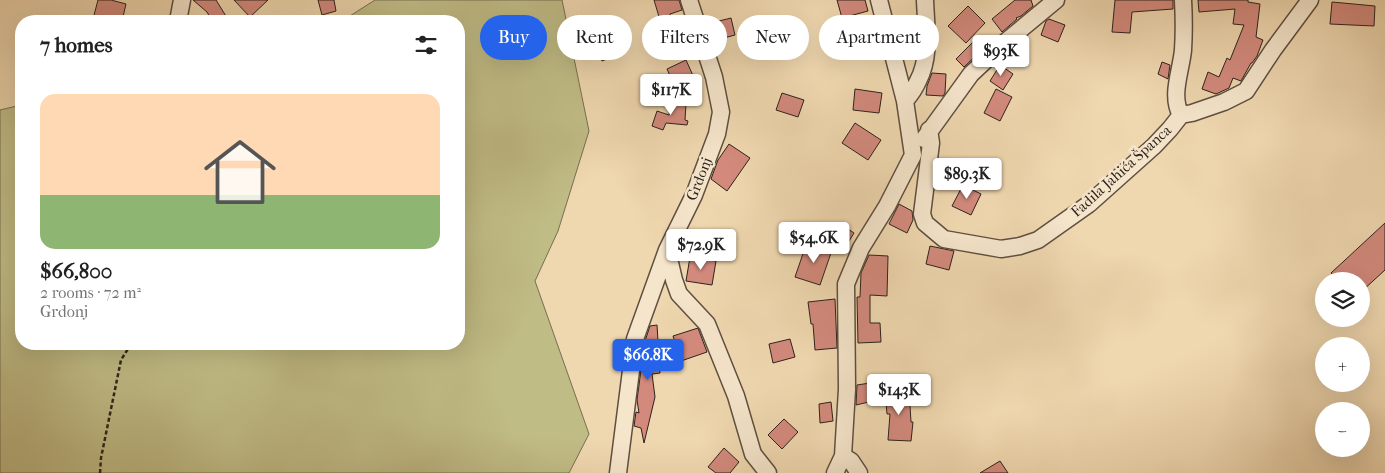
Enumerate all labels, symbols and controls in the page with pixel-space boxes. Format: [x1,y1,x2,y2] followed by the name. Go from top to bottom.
[480,15,547,60] chip: Buy
[557,15,632,60] chip: Rent
[642,15,727,60] chip: Filters
[737,15,809,60] chip: New
[819,15,939,60] chip: Apartment
[412,31,440,59] icon: filters
[40,33,112,57] text: 7 homes
[971,34,1031,77] pin: $93K
[983,41,1019,60] text: $93K
[636,74,706,116] pin: $117K
[651,80,691,99] text: $117K
[1067,121,1176,221] street label: Fadila Jahića Španca
[195,127,285,217] icon: home
[682,155,716,203] street label: Grdonj
[926,158,1008,200] pin: $89.3K
[944,164,990,183] text: $89.3K
[773,222,855,264] pin: $54.6K
[660,228,742,271] pin: $72.9K
[790,228,838,247] text: $54.6K
[677,235,725,254] text: $72.9K
[40,259,112,283] text: $66,800
[1315,272,1370,457] map controls
[1315,272,1370,327] button: layers
[40,283,141,302] text: 2 rooms · 72 m²
[40,302,88,321] text: Grdonj
[1315,337,1370,392] button: +
[607,338,689,381] pin: $66.8K
[624,345,672,364] text: $66.8K
[864,374,934,416] pin: $143K
[878,380,920,399] text: $143K
[1315,402,1370,457] button: −

